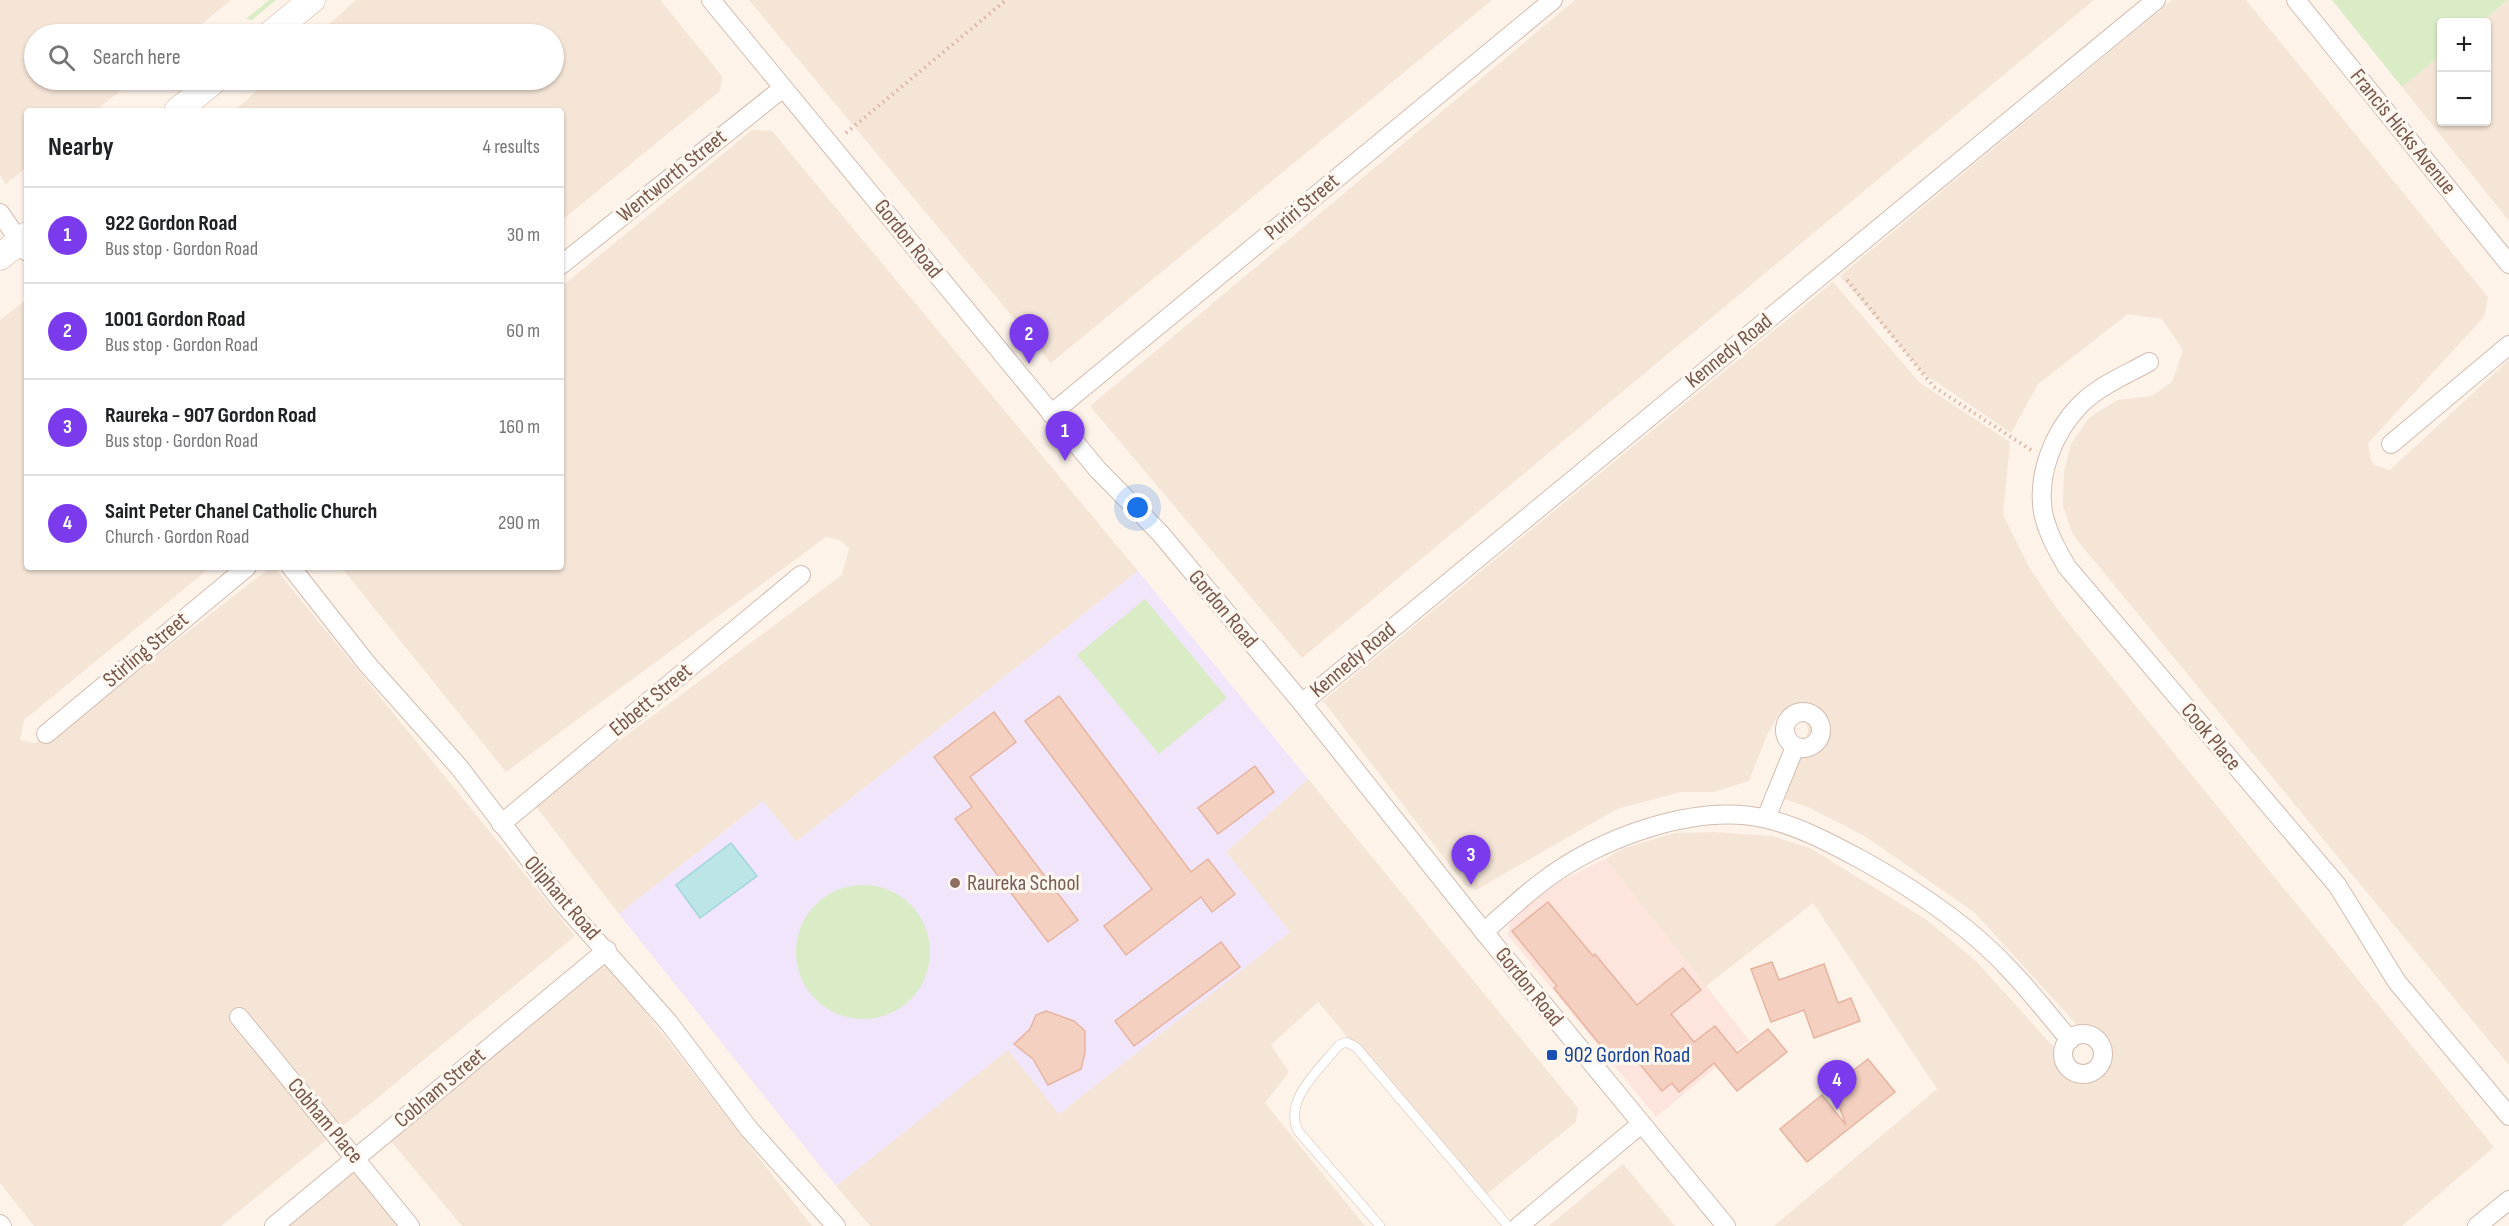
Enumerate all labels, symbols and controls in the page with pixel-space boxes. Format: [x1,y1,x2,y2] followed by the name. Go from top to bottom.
[2437,18,2491,126] map controls
[2437,18,2491,72] button: +
[24,24,564,90] search box
[45,41,78,74] icon: search
[93,44,180,71] text: Search here
[2344,64,2462,200] street label: Francis Hicks Avenue
[2437,72,2491,126] button: −
[612,123,732,228] street label: Wentworth Street
[48,132,114,163] text: Nearby
[483,135,540,159] text: 4 results
[1259,168,1345,246] street label: Puriri Street
[868,194,948,284] street label: Gordon Road
[105,210,237,237] text: 922 Gordon Road
[64,223,71,247] text: 1
[507,223,540,247] text: 30 m
[105,237,258,261] text: Bus stop · Gordon Road
[105,306,245,333] text: 1001 Gordon Road
[1680,308,1778,394] street label: Kennedy Road
[1010,314,1048,364] pin: 2
[63,319,72,343] text: 2
[506,319,540,343] text: 60 m
[105,333,258,357] text: Bus stop · Gordon Road
[105,402,316,429] text: Raureka - 907 Gordon Road
[1046,412,1084,461] pin: 1
[63,415,72,439] text: 3
[499,415,540,439] text: 160 m
[105,429,258,453] text: Bus stop · Gordon Road
[1123,493,1152,522] your location
[105,498,377,525] text: Saint Peter Chanel Catholic Church
[63,511,72,535] text: 4
[498,511,540,535] text: 290 m
[105,525,249,549] text: Church · Gordon Road
[1182,564,1264,654] street label: Gordon Road
[98,606,194,694] street label: Stirling Street
[1305,616,1401,704] street label: Kennedy Road
[604,658,698,742] street label: Ebbett Street
[2175,698,2247,776] street label: Cook Place
[1452,836,1490,885] pin: 3
[518,850,606,946] street label: Oliphant Road
[967,870,1080,897] place label: Raureka School
[948,876,962,890] marker: Raureka School
[1489,942,1569,1032] street label: Gordon Road
[389,1042,491,1134] street label: Cobham Street
[1564,1042,1690,1069] place label: 902 Gordon Road
[1545,1048,1559,1062] marker: 902 Gordon Road
[1818,1060,1856,1110] pin: 4
[281,1073,369,1169] street label: Cobham Place

